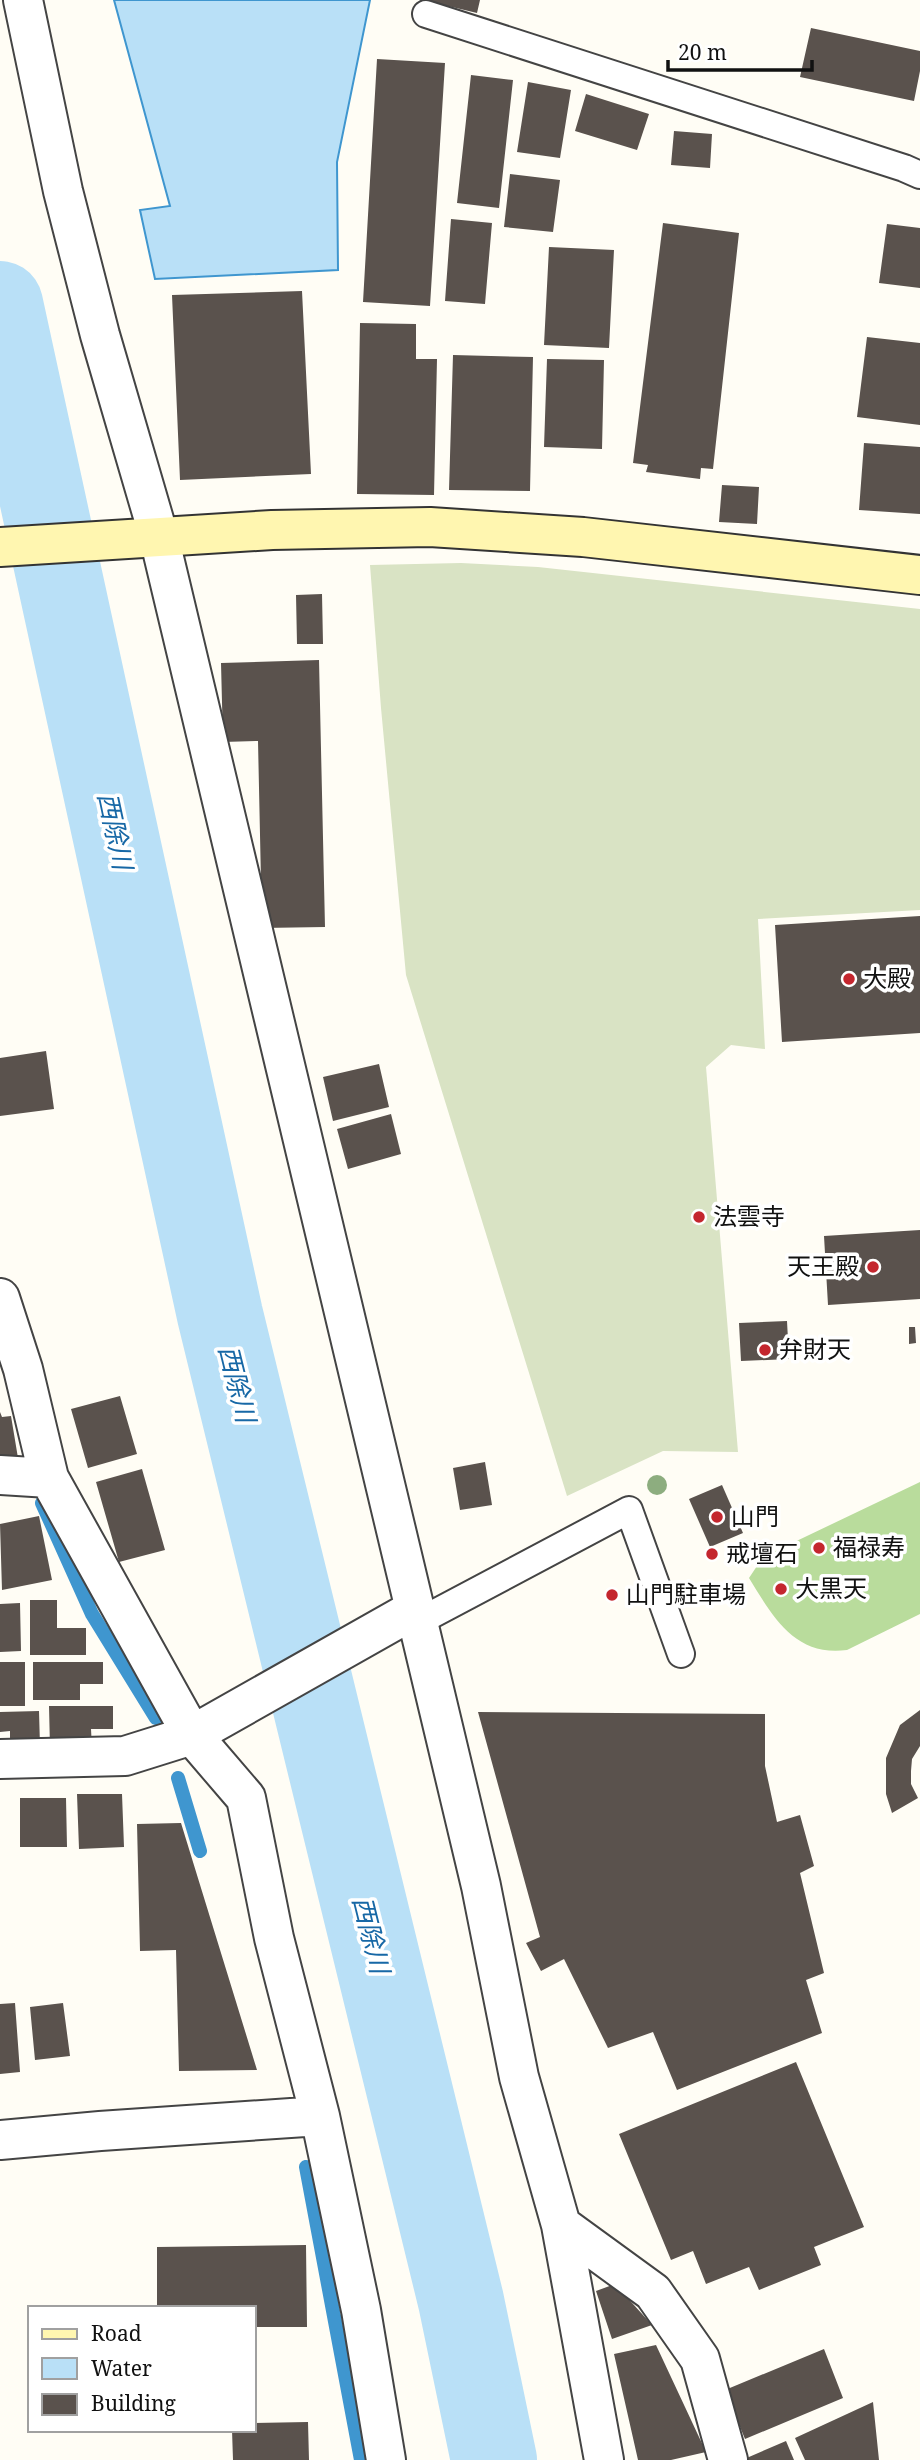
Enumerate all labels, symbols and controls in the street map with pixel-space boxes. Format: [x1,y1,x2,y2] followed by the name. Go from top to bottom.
[668,28,811,72] scale bar
[678,38,727,66] text: 20 m
[90,789,142,876] water label: 西除川
[863,961,911,994] place label: 大殿
[841,971,857,987] marker: 大殿
[713,1199,785,1232] place label: 法雲寺
[691,1209,707,1225] marker: 法雲寺
[787,1249,859,1282] place label: 天王殿
[865,1259,881,1275] marker: 天王殿
[779,1332,851,1365] place label: 弁財天
[211,1342,266,1429] water label: 西除川
[757,1342,773,1358] marker: 弁財天
[731,1499,779,1532] place label: 山門
[709,1509,725,1525] marker: 山門
[833,1530,905,1563] place label: 福禄寿
[726,1536,798,1569] place label: 戒壇石
[811,1540,827,1556] marker: 福禄寿
[704,1546,720,1562] marker: 戒壇石
[795,1571,867,1604] place label: 大黒天
[626,1577,746,1610] place label: 山門駐車場
[773,1581,789,1597] marker: 大黒天
[604,1587,620,1603] marker: 山門駐車場
[345,1893,400,1980] water label: 西除川
[28,2306,256,2432] legend
[91,2319,142,2347] text: Road
[91,2354,152,2382] text: Water
[91,2389,176,2417] text: Building

